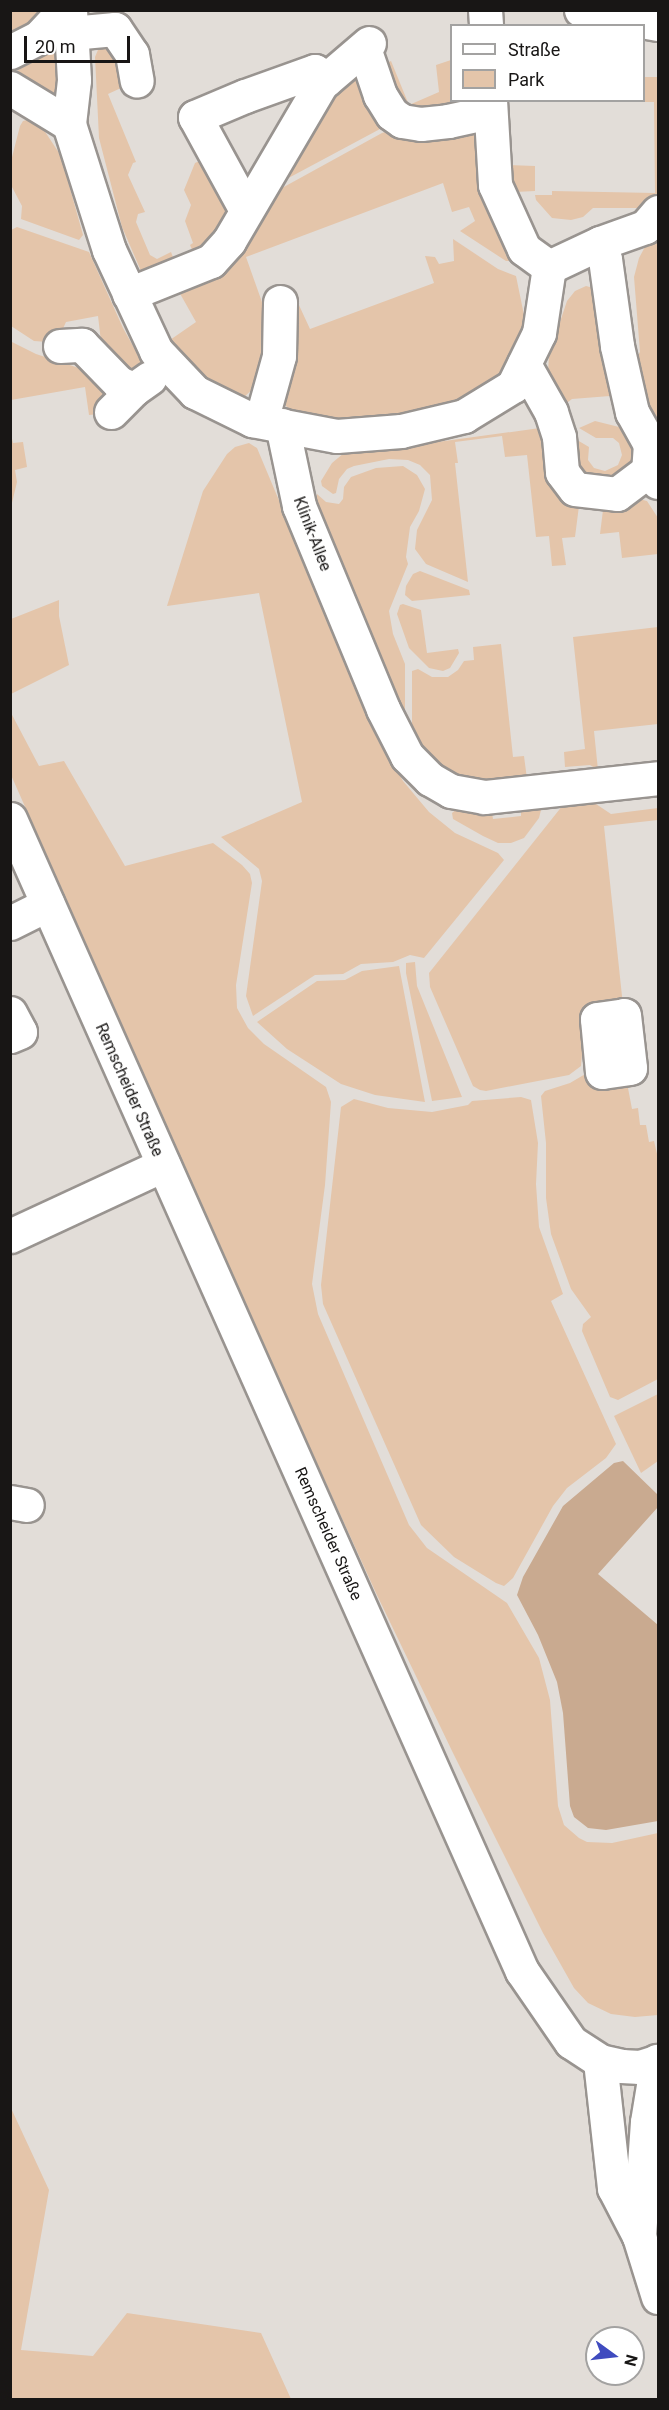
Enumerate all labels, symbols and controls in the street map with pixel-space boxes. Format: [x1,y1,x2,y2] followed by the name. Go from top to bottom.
[27,24,134,62] scale bar
[450,24,645,102] legend
[35,36,75,57] text: 20 m
[508,39,560,60] text: Straße
[508,69,544,90] text: Park
[289,494,335,574] street label: Klinik-Allee
[91,1020,167,1160] street label: Remscheider Straße
[290,1464,366,1604] street label: Remscheider Straße
[585,2326,645,2386] north arrow
[620,2352,642,2368] text: N

